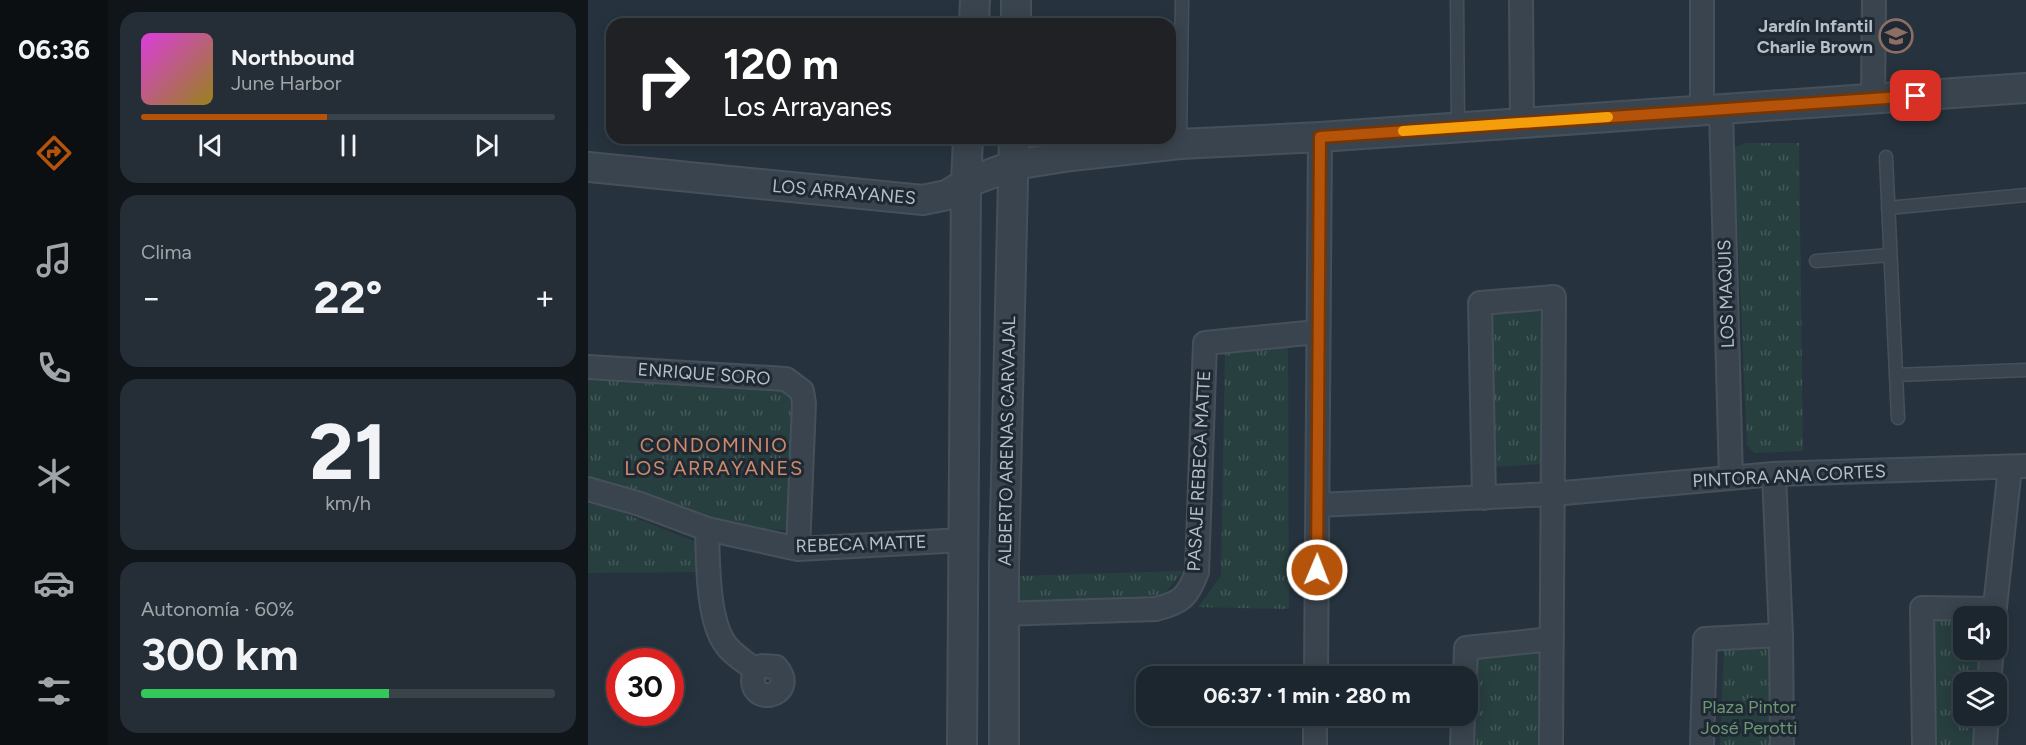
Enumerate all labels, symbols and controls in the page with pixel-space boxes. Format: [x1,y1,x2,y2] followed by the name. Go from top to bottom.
[1757,15,1873,58] place label: Jardín Infantil Charlie Brown
[1878,18,1914,54] school or university icon: Jardín Infantil Charlie Brown
[18,33,90,66] text: 06:36
[723,39,839,90] text: 120 m
[624,42,702,120] icon: right
[231,44,355,71] text: Northbound
[1890,70,1941,121] pin
[231,71,342,95] text: June Harbor
[1899,79,1932,112] icon: arrive
[723,90,892,123] text: Los Arrayanes
[194,129,227,162] icon: previous
[332,129,365,162] icon: pause
[470,129,503,162] icon: next
[33,132,75,174] icon: directions
[771,175,917,209] street label: LOS ARRAYANES
[33,239,75,281] icon: music
[1713,239,1739,349] street label: LOS MAQUIS
[141,240,192,264] text: Clima
[313,270,383,324] text: 22°
[141,278,162,317] text: −
[534,278,555,317] text: +
[994,315,1020,566] street label: ALBERTO ARENAS CARVAJAL
[33,347,75,389] icon: phone
[637,358,771,390] street label: ENRIQUE SORO
[1183,370,1215,572] street label: PASAJE REBECA MATTE
[309,405,387,499] text: 21
[624,433,804,480] district label: CONDOMINIO LOS ARRAYANES
[33,455,75,497] icon: climate
[1692,460,1886,492] street label: PINTORA ANA CORTES
[325,491,371,515] text: km/h
[795,531,927,557] street label: REBECA MATTE
[1285,538,1349,602] position arrow
[33,562,75,604] icon: car
[141,597,294,621] text: Autonomía · 60%
[1953,606,2007,726] map controls
[1953,606,2007,660] button: sound
[141,627,299,681] text: 300 km
[606,648,684,726] speed limit sign: 30
[33,670,75,712] icon: filters
[1953,672,2007,726] button: layers
[1203,682,1411,709] text: 06:37 · 1 min · 280 m
[1701,696,1797,739] park label: Plaza Pintor José Perotti

